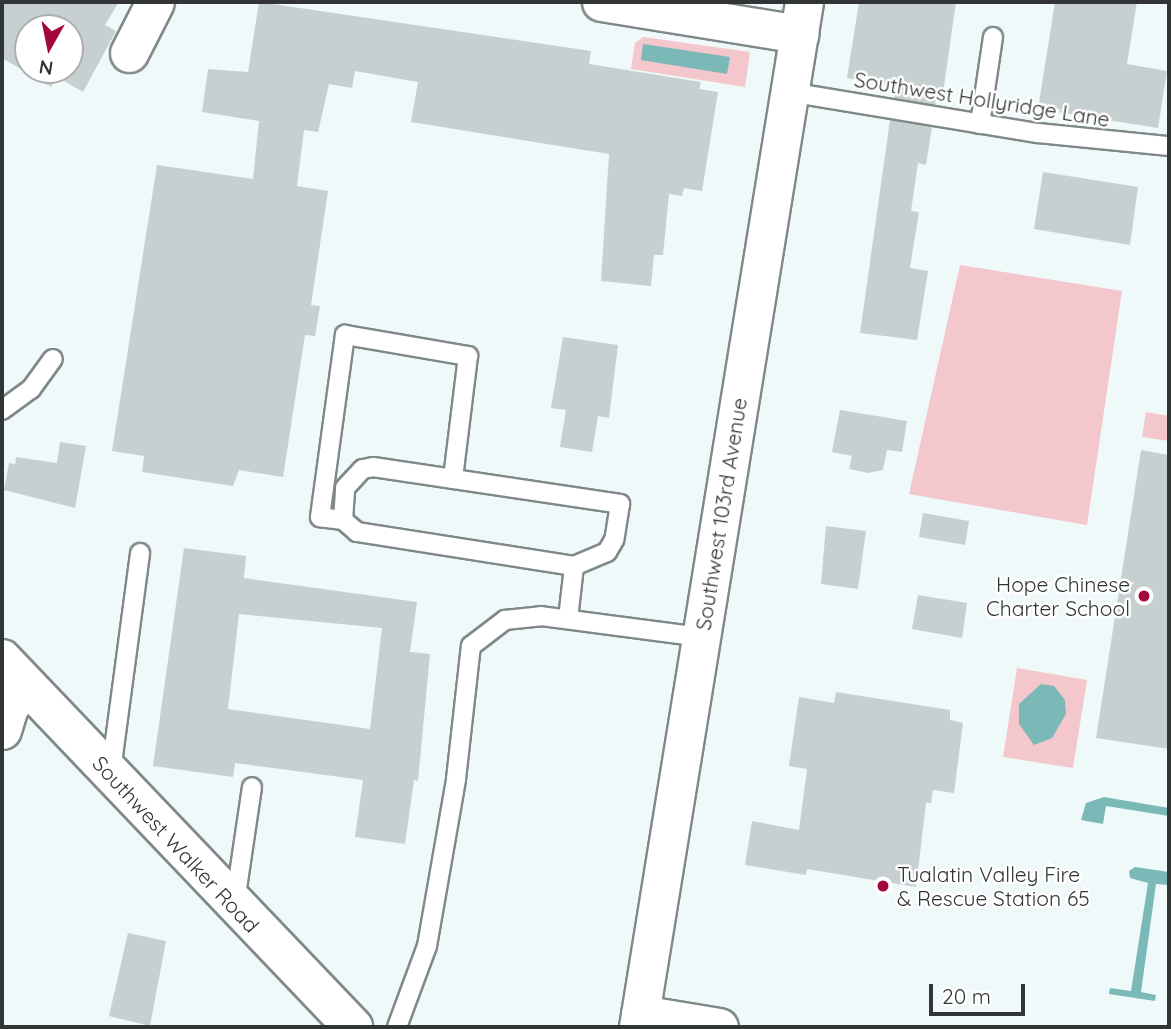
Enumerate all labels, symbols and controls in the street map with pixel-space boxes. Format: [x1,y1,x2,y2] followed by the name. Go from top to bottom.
[14,14,84,84] north arrow
[37,55,55,81] text: N
[852,66,1112,132] street label: Southwest Hollyridge Lane
[690,396,752,632] street label: Southwest 103rd Avenue
[986,571,1130,621] place label: Hope Chinese Charter School
[1136,588,1152,604] marker: Hope Chinese Charter School
[88,751,264,937] street label: Southwest Walker Road
[897,861,1090,911] place label: Tualatin Valley Fire & Rescue Station 65
[875,878,891,894] marker: Tualatin Valley Fire & Rescue Station 65
[933,970,1029,1014] scale bar
[942,983,991,1009] text: 20 m

